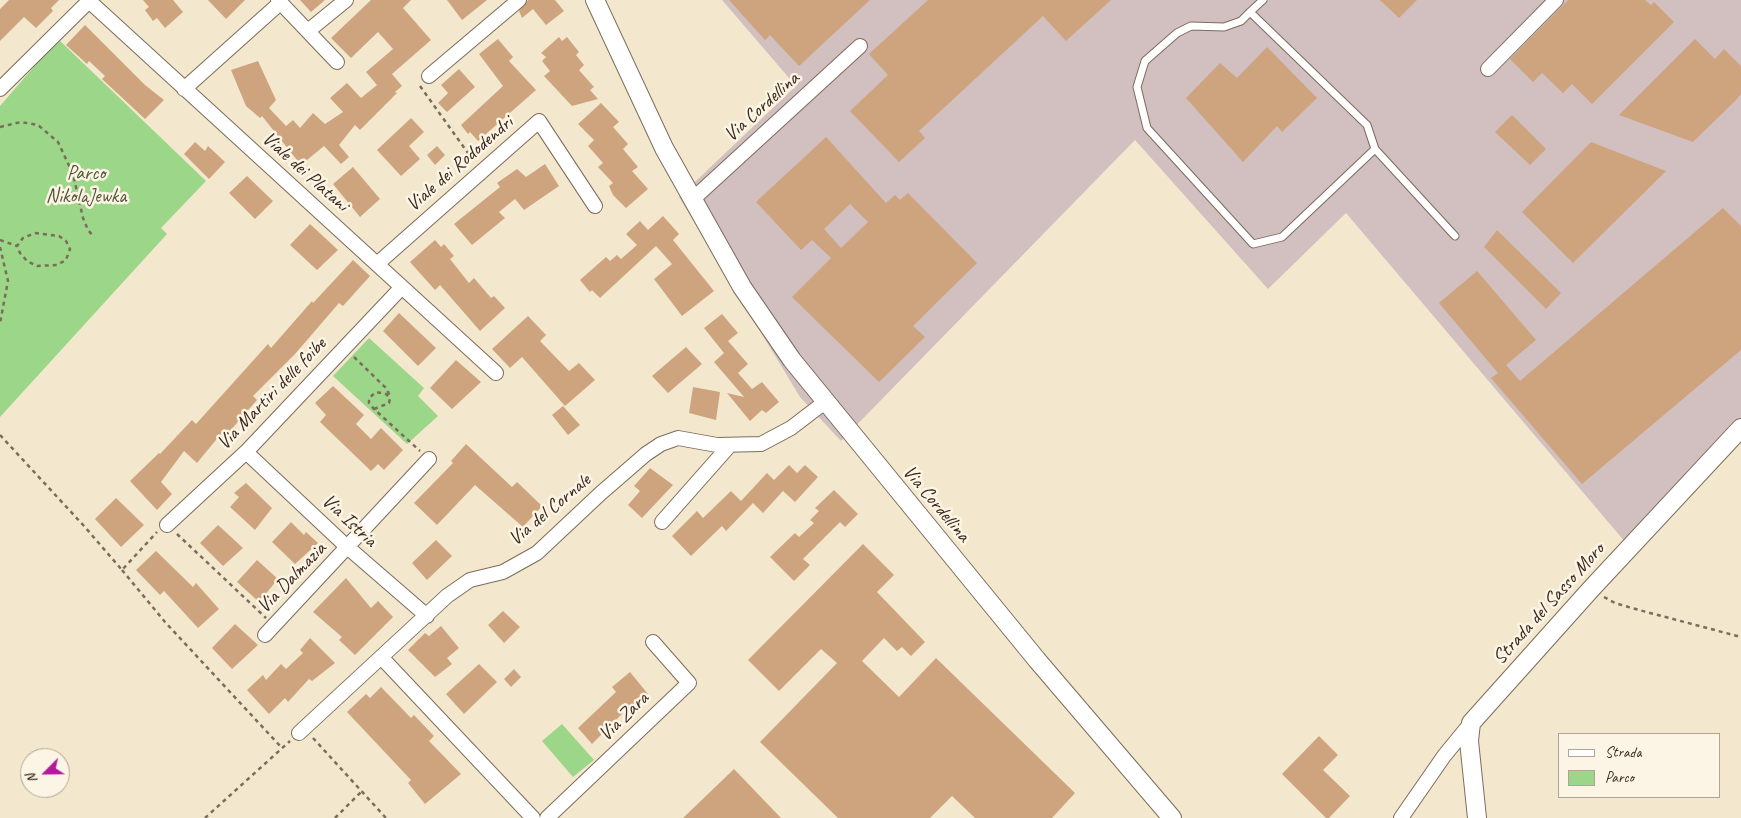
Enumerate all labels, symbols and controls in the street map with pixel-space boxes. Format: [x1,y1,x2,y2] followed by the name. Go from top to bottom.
[720,67,804,147] street label: Via Cordellina
[402,111,518,217] street label: Viale dei Rododendri
[257,127,353,217] street label: Viale dei Platani
[46,162,126,209] park label: Parco NikolaJewka
[212,333,332,455] street label: Via Martiri delle foibe
[897,461,975,547] street label: Via Cordellina
[504,469,596,551] street label: Via del Cornale
[316,490,382,552] street label: Via Istria
[252,538,332,618] street label: Via Dalmazia
[1488,538,1610,670] street label: Strada del Sasso Moro
[594,687,654,747] street label: Via Zara
[1558,733,1721,798] legend
[1605,743,1641,762] text: Strada
[20,748,70,798] north arrow
[1605,768,1634,787] text: Parco
[22,771,41,786] text: N

